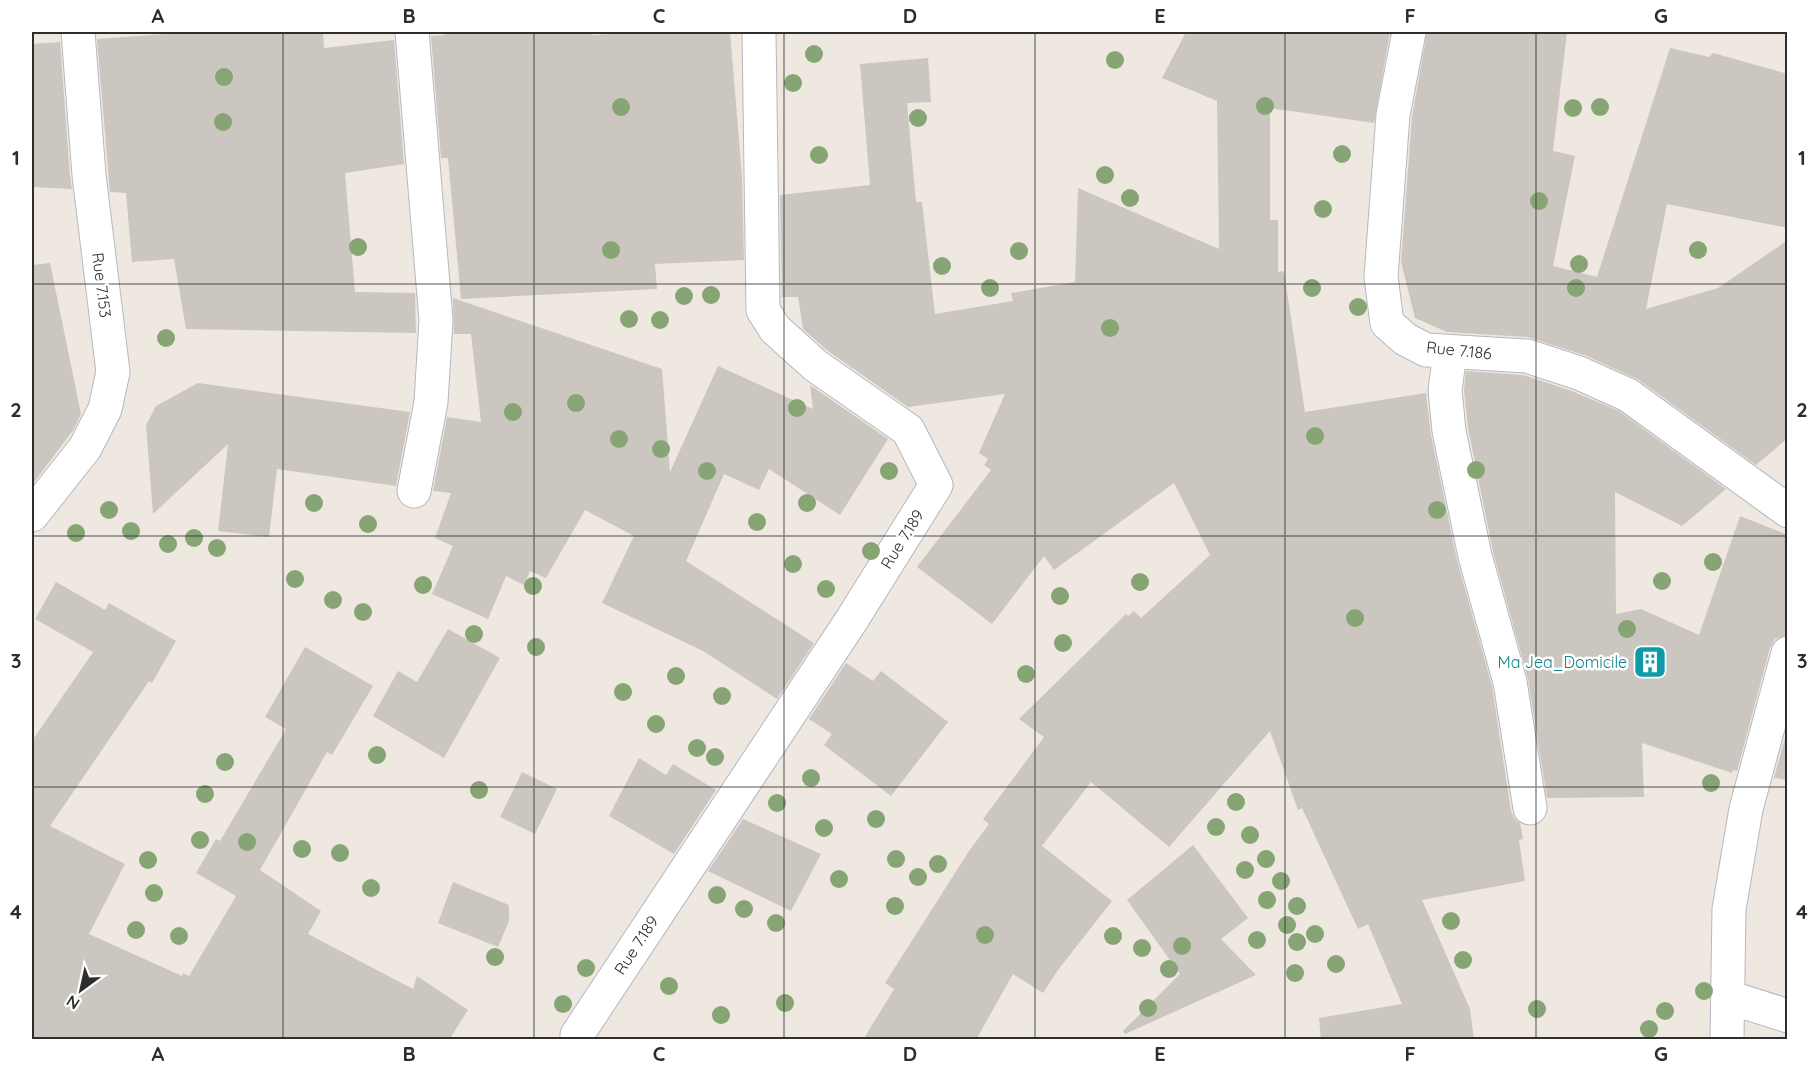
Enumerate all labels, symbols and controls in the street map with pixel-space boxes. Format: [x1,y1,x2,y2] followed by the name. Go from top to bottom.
[152,3,165,28] text: A
[402,3,416,28] text: B
[653,3,666,28] text: C
[903,3,917,28] text: D
[1154,3,1166,28] text: E
[1404,3,1416,28] text: F
[1654,3,1668,28] text: G
[12,145,20,170] text: 1
[1798,145,1806,170] text: 1
[88,251,116,319] street label: Rue 7.153
[1425,337,1493,363] street label: Rue 7.186
[10,397,22,422] text: 2
[1796,397,1808,422] text: 2
[876,506,928,572] street label: Rue 7.189
[1632,644,1668,680] building icon: Ma Jea_Domicile
[11,648,21,673] text: 3
[1797,648,1807,673] text: 3
[1497,652,1627,672] place label: Ma Jea_Domicile
[10,899,22,924] text: 4
[1796,899,1808,924] text: 4
[610,912,662,978] street label: Rue 7.189
[51,960,111,1020] north arrow
[62,991,83,1014] text: N
[152,1041,165,1066] text: A
[402,1041,416,1066] text: B
[653,1041,666,1066] text: C
[903,1041,917,1066] text: D
[1154,1041,1166,1066] text: E
[1404,1041,1416,1066] text: F
[1654,1041,1668,1066] text: G

